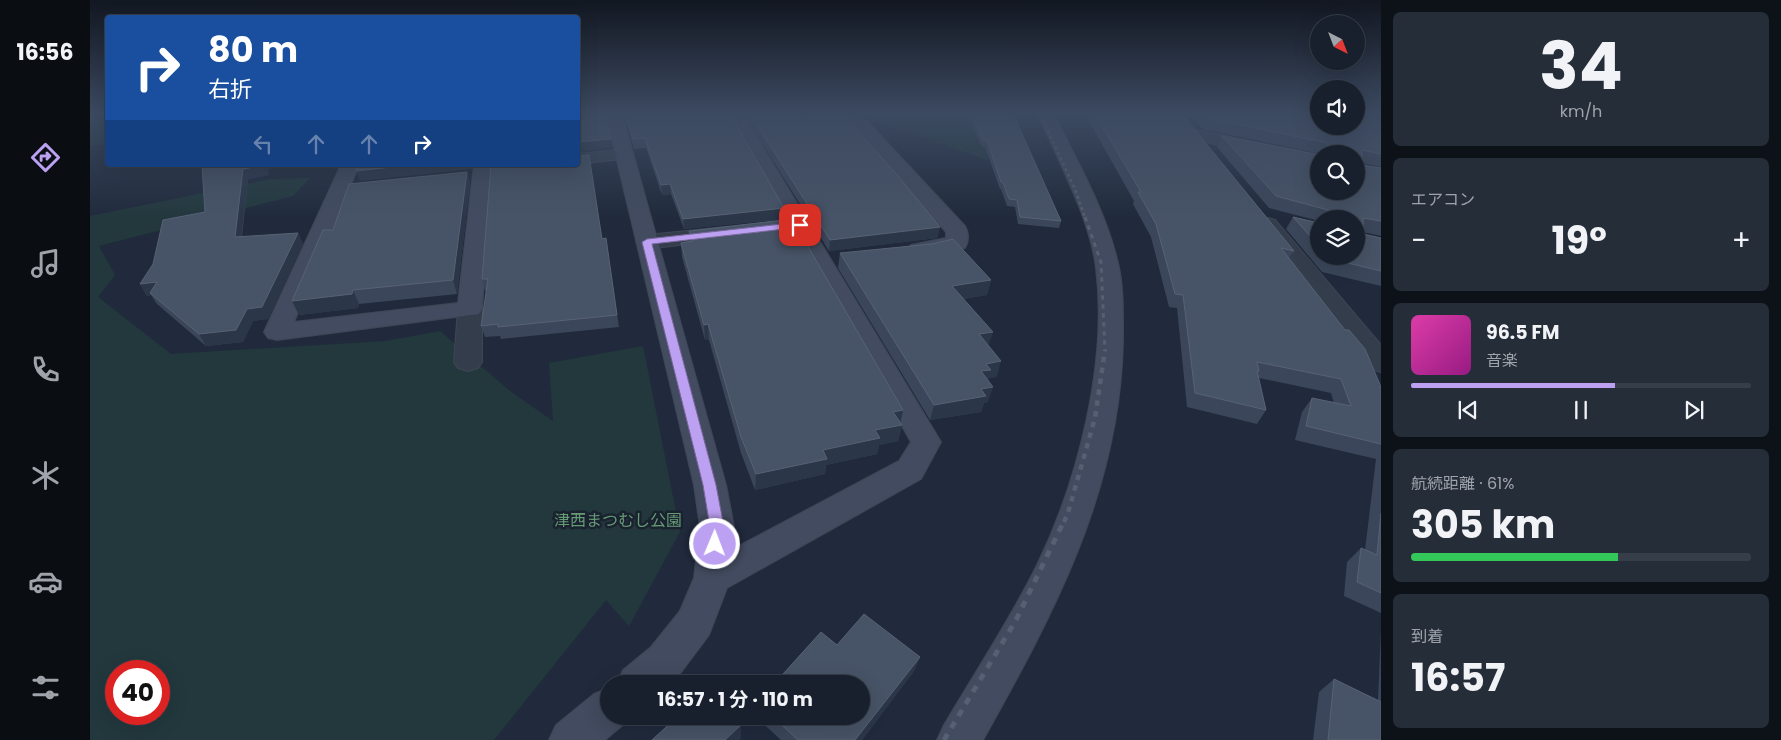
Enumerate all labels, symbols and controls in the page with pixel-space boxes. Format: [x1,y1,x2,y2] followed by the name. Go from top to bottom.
[1310,15,1365,70] north arrow
[1310,15,1365,265] map controls
[1539,21,1623,112] text: 34
[208,25,298,74] text: 80 m
[125,35,190,100] icon: right
[17,37,73,68] text: 16:56
[208,74,252,105] text: 右折
[1310,80,1365,135] button: sound
[1560,100,1602,123] text: km/h
[249,130,277,158] icon: left
[302,130,330,158] icon: ahead
[355,130,383,158] icon: ahead
[408,130,436,158] icon: right
[28,140,63,175] icon: directions
[1310,145,1365,200] button: search
[1411,188,1475,211] text: エアコン
[779,204,821,246] pin
[1310,210,1365,265] button: layers
[786,211,814,239] icon: arrive
[1552,214,1607,267] text: 19°
[1411,221,1426,260] text: −
[1732,221,1751,260] text: +
[28,246,63,281] icon: music
[1486,319,1559,346] text: 96.5 FM
[1486,349,1518,372] text: 音楽
[28,352,63,387] icon: phone
[1454,396,1482,424] icon: previous
[1567,396,1595,424] icon: pause
[1680,396,1708,424] icon: next
[28,458,63,493] icon: climate
[1411,472,1514,495] text: 航続距離 · 61%
[1411,498,1555,551] text: 305 km
[554,509,682,532] park label: 津西まつむし公園
[688,517,740,569] position arrow
[28,564,63,599] icon: car
[1411,625,1443,648] text: 到着
[1411,651,1505,704] text: 16:57
[105,660,170,725] speed limit sign: 40
[28,670,63,705] icon: filters
[657,686,813,713] text: 16:57 · 1 分 · 110 m

